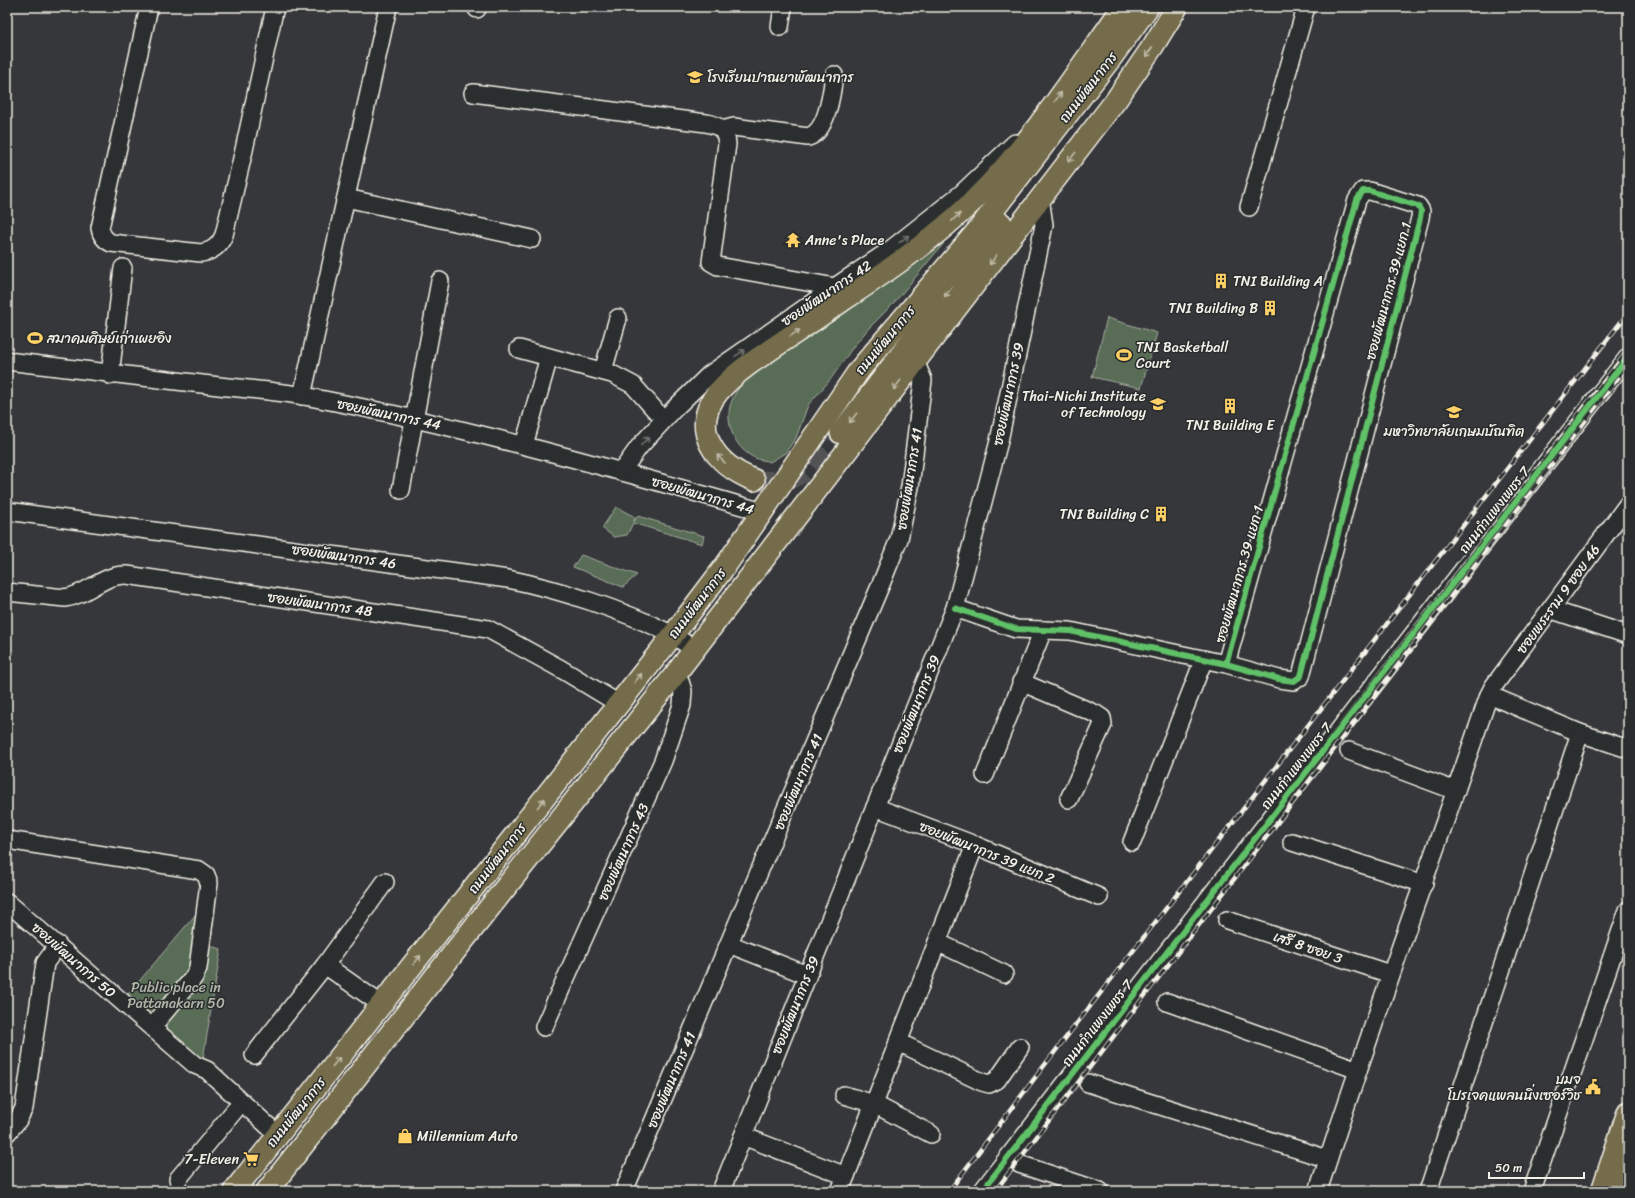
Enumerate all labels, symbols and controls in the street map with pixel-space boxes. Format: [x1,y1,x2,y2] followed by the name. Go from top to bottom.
[1052,45,1125,129] street label: ถนนพัฒนาการ
[1145,46,1153,57] one-way arrow
[707,65,854,90] place label: โรงเรียนปาณยาพัฒนาการ
[686,68,704,86] school or university icon: โรงเรียนปาณยาพัฒนาการ
[1054,92,1062,103] one-way arrow
[1068,151,1077,162] one-way arrow
[950,213,960,222] one-way arrow
[1358,219,1419,363] street label: ซอยพัฒนาการ 39 แยก 1
[804,228,885,253] place label: Anne's Place
[784,231,802,249] temple icon: Anne's Place
[899,235,910,243] one-way arrow
[776,254,877,333] street label: ซอยพัฒนาการ 42
[989,254,997,265] one-way arrow
[1233,269,1323,294] place label: TNI Building A
[1212,272,1230,290] building icon: TNI Building A
[944,286,953,297] one-way arrow
[1168,296,1258,321] place label: TNI Building B
[848,299,923,381] street label: ถนนพัฒนาการ
[1261,299,1279,317] building icon: TNI Building B
[46,326,172,351] place label: สมาคมศิษย์เก่าเผยอิง
[26,329,44,347] sports icon: สมาคมศิษย์เก่าเผยอิง
[789,329,800,337] one-way arrow
[1136,335,1229,376] place label: TNI Basketball Court
[985,340,1032,448] street label: ซอยพัฒนาการ 39
[1115,346,1133,364] sports icon: TNI Basketball Court
[734,349,745,357] one-way arrow
[893,380,901,391] one-way arrow
[1022,384,1147,425] place label: Thai-Nichi Institute of Technology
[335,391,443,438] street label: ซอยพัฒนาการ 44
[1149,395,1167,413] school or university icon: Thai-Nichi Institute of Technology
[1221,397,1239,415] building icon: TNI Building E
[1445,403,1463,421] school or university icon: มหาวิทยาลัยเกษมบัณฑิต
[848,412,857,423] one-way arrow
[1186,413,1275,438] place label: TNI Building E
[1383,419,1524,444] place label: มหาวิทยาลัยเกษมบัณฑิต
[889,426,930,532] street label: ซอยพัฒนาการ 41
[640,435,649,446] one-way arrow
[716,455,726,464] one-way arrow
[1452,460,1537,560] street label: ถนนกำแพงเพชร 7
[649,469,757,522] street label: ซอยพัฒนาการ 44
[1060,502,1149,527] place label: TNI Building C
[1208,502,1271,646] street label: ซอยพัฒนาการ 39 แยก 1
[1152,505,1170,523] building icon: TNI Building C
[290,537,398,576] street label: ซอยพัฒนาการ 46
[1510,539,1607,660] street label: ซอยพระราม 9 ซอย 46
[661,561,734,645] street label: ถนนพัฒนาการ
[266,585,374,624] street label: ซอยพัฒนาการ 48
[885,651,948,757] street label: ซอยพัฒนาการ 39
[634,673,643,684] one-way arrow
[1254,716,1339,816] street label: ถนนกำแพงเพชร 7
[767,730,830,834] street label: ซอยพัฒนาการ 41
[536,797,545,808] one-way arrow
[591,799,656,905] street label: ซอยพัฒนาการ 43
[915,814,1058,891] street label: ซอยพัฒนาการ 39 แยก 2
[461,816,534,900] street label: ถนนพัฒนาการ
[26,916,122,1005] street label: ซอยพัฒนาการ 50
[1270,924,1346,971] street label: เสรี 8 ซอย 3
[764,952,827,1058] street label: ซอยพัฒนาการ 39
[413,954,421,965] one-way arrow
[1055,973,1140,1073] street label: ถนนกำแพงเพชร 7
[127,975,225,1016] park label: Public place in Pattanakarn 50
[640,1028,703,1132] street label: ซอยพัฒนาการ 41
[332,1056,341,1067] one-way arrow
[1447,1067,1583,1108] place label: บมจ โปรเจคแพลนนิ่งเซอร์วิช
[260,1071,333,1153] street label: ถนนพัฒนาการ
[1584,1078,1602,1096] public building icon: บมจ โปรเจคแพลนนิ่งเซอร์วิช
[417,1124,518,1149] place label: Millennium Auto
[396,1127,414,1145] shop icon: Millennium Auto
[184,1147,239,1172] place label: 7-Eleven
[242,1150,260,1168] supermarket icon: 7-Eleven
[1489,1154,1584,1180] scale bar
[1495,1157,1522,1179] text: 50 m

